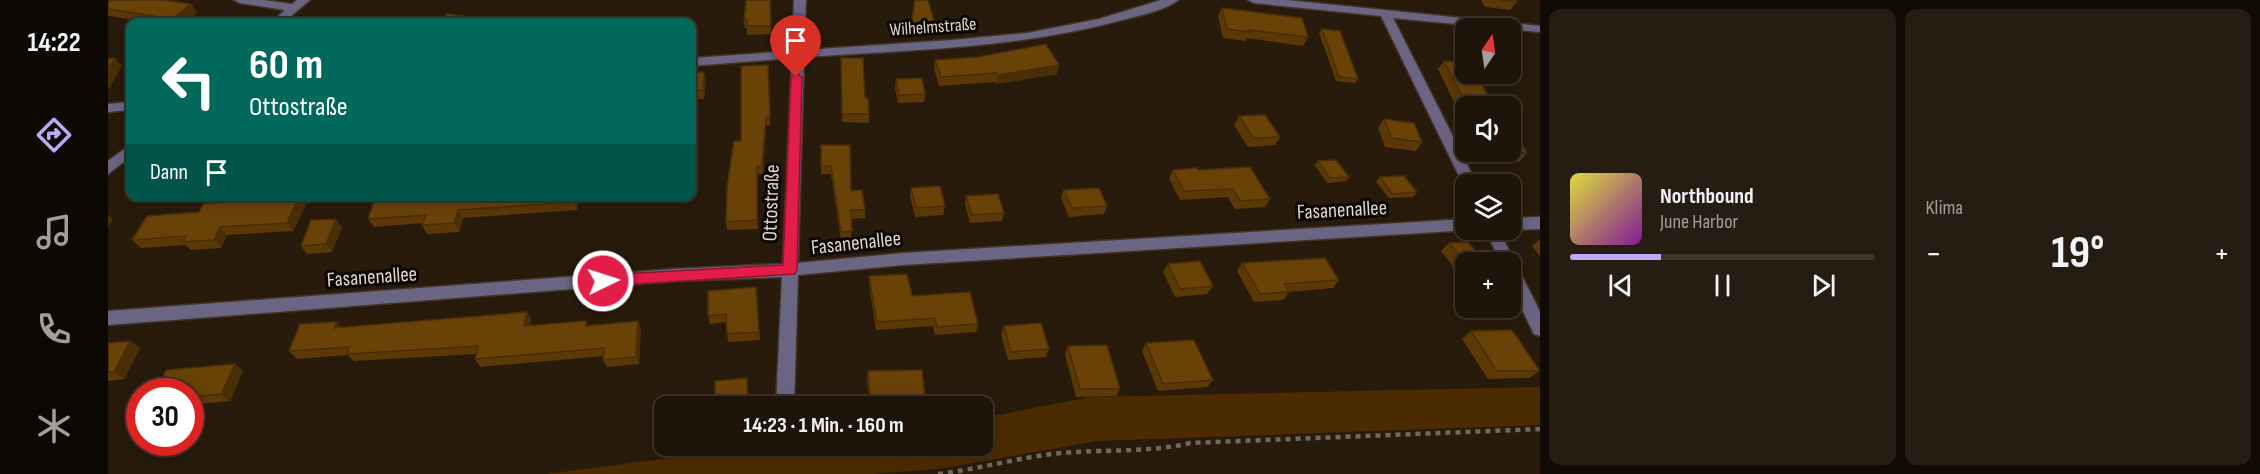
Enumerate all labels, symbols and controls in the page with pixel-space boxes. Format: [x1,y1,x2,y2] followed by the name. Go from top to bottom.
[889,13,977,41] street label: Wilhelmstraße
[770,15,821,77] pin
[1455,18,1521,84] north arrow
[1455,18,1521,318] map controls
[779,24,812,57] icon: arrive
[27,27,81,59] text: 14:22
[249,40,323,91] text: 60 m
[150,42,228,120] icon: left
[249,91,348,123] text: Ottostraße
[1455,96,1521,162] button: sound
[33,114,75,156] icon: directions
[200,156,233,189] icon: arrive
[150,159,188,186] text: Dann
[757,164,785,242] street label: Ottostraße
[1455,174,1521,240] button: layers
[1660,183,1754,210] text: Northbound
[1296,195,1388,225] street label: Fasanenallee
[1926,196,1963,220] text: Klima
[1660,210,1738,234] text: June Harbor
[33,211,75,253] icon: music
[810,226,902,260] street label: Fasanenallee
[2051,226,2104,281] text: 19°
[1926,234,1942,274] text: −
[2214,234,2230,274] text: +
[571,249,635,313] position arrow
[1455,252,1521,318] button: +
[326,261,418,293] street label: Fasanenallee
[1604,269,1637,302] icon: previous
[1706,269,1739,302] icon: pause
[1807,269,1840,302] icon: next
[33,308,75,350] icon: phone
[126,378,204,456] speed limit sign: 30
[33,405,75,447] icon: climate
[743,412,904,439] text: 14:23 · 1 Min. · 160 m

